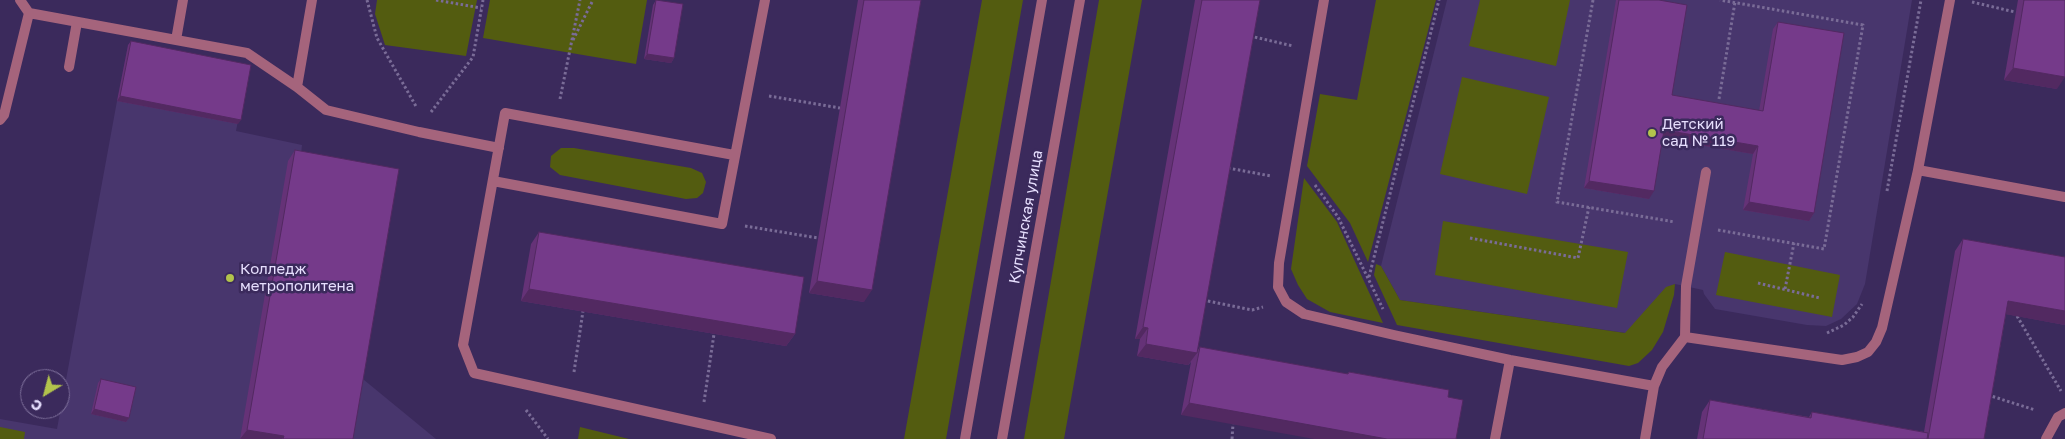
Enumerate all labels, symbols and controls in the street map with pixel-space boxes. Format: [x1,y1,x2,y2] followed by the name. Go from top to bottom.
[1662,115,1735,150] place label: Детский сад № 119
[1646,127,1658,139] marker: Детский сад № 119
[1005,149,1047,285] street label: Купчинская улица
[240,260,354,295] place label: Колледж метрополитена
[224,272,236,284] marker: Колледж метрополитена
[20,369,70,419] north arrow
[27,396,45,415] text: С

